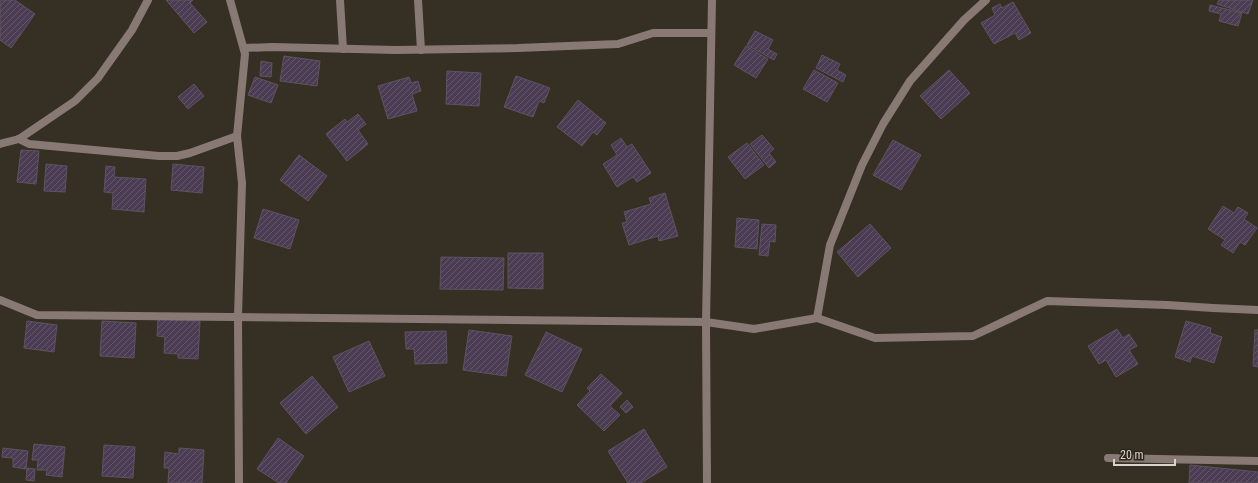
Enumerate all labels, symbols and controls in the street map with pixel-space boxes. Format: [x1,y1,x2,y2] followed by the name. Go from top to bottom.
[1114,441,1175,467] scale bar
[1120,448,1144,462] text: 20 m

